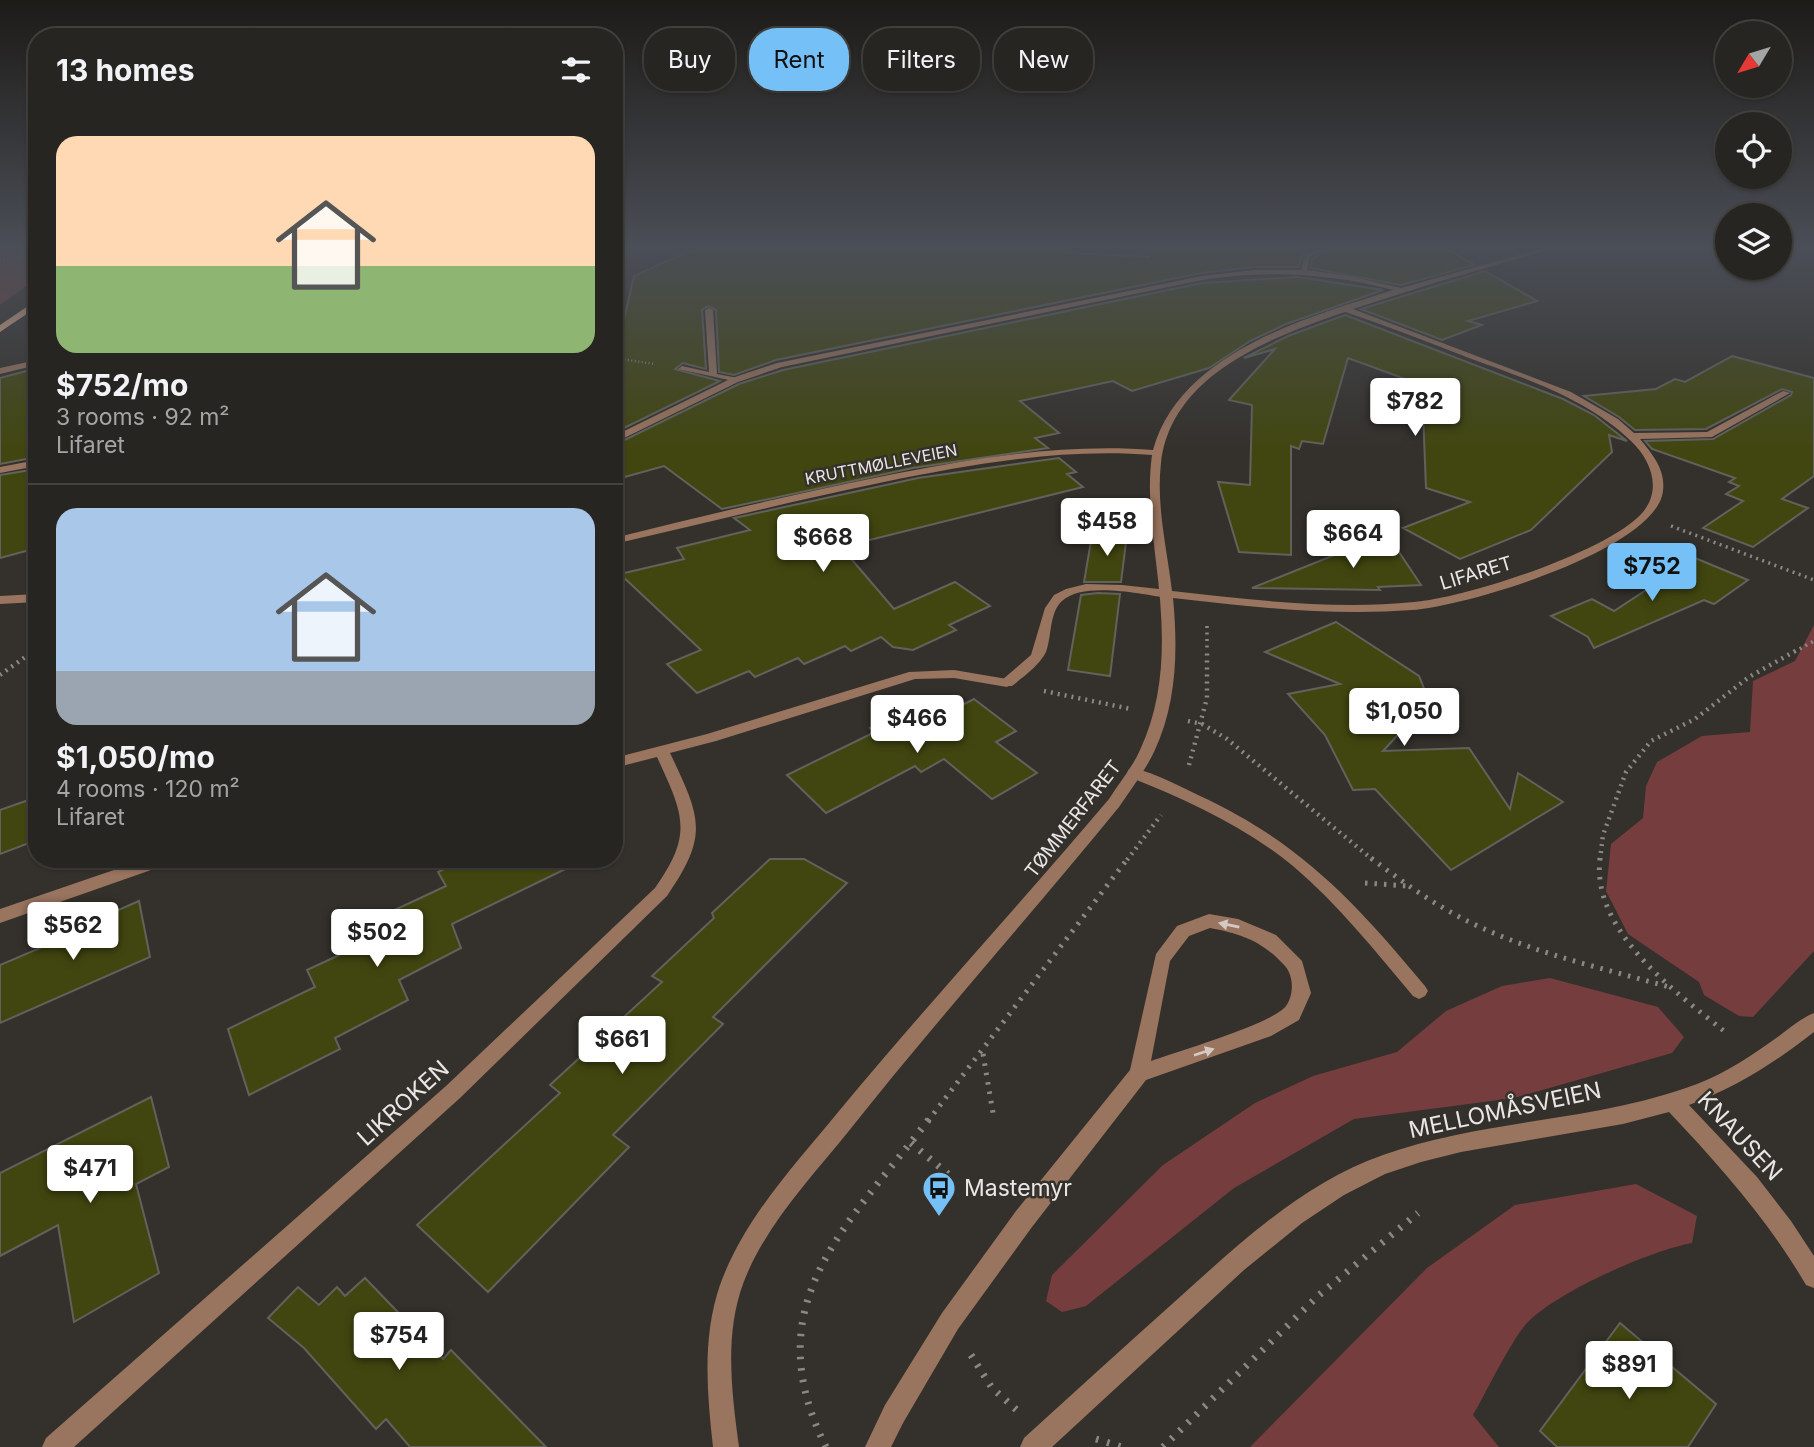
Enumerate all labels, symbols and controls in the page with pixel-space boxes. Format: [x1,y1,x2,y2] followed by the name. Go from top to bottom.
[1715,21,1792,98] north arrow
[1715,21,1792,280] map controls
[644,28,735,91] chip: Buy
[749,28,849,91] chip: Rent
[863,28,980,91] chip: Filters
[994,28,1093,91] chip: New
[557,51,595,89] icon: filters
[56,52,195,88] text: 13 homes
[1715,112,1792,189] button: locate
[263,182,389,308] icon: home
[1715,203,1792,280] button: layers
[56,367,188,403] text: $752/mo
[1374,378,1456,438] pin: $782
[1386,387,1444,415] text: $782
[56,403,229,431] text: 3 rooms · 92 m²
[56,431,125,459] text: Lifaret
[803,439,959,489] street label: KRUTTMØLLEVEIEN
[1066,498,1148,558] pin: $458
[1077,507,1137,535] text: $458
[1312,510,1394,570] pin: $664
[782,514,864,574] pin: $668
[1323,519,1383,547] text: $664
[793,523,853,551] text: $668
[1611,544,1693,603] pin: $752
[1437,551,1515,595] street label: LIFARET
[1623,552,1681,580] text: $752
[263,554,389,680] icon: home
[1347,688,1461,748] pin: $1,050
[876,696,958,755] pin: $466
[1365,697,1443,725] text: $1,050
[887,704,947,732] text: $466
[56,739,215,775] text: $1,050/mo
[1020,756,1126,882] street label: TØMMERFARET
[56,775,240,803] text: 4 rooms · 120 m²
[56,803,125,831] text: Lifaret
[32,902,114,962] pin: $562
[336,909,418,969] pin: $502
[43,911,103,939] text: $562
[347,918,407,946] text: $502
[1218,919,1240,930] one-way arrow
[581,1016,663,1076] pin: $661
[595,1025,649,1053] text: $661
[1194,1046,1215,1057] one-way arrow
[351,1055,455,1151] street label: LIKROKEN
[1406,1075,1604,1144] street label: MELLOMÅSVEIEN
[1692,1086,1788,1186] street label: KNAUSEN
[49,1146,131,1205] pin: $471
[63,1154,117,1182] text: $471
[920,1169,958,1218] bus stop icon: Mastemyr
[964,1174,1072,1202] place label: Mastemyr
[358,1312,440,1372] pin: $754
[370,1321,428,1349] text: $754
[1588,1342,1670,1401] pin: $891
[1602,1350,1656,1378] text: $891

